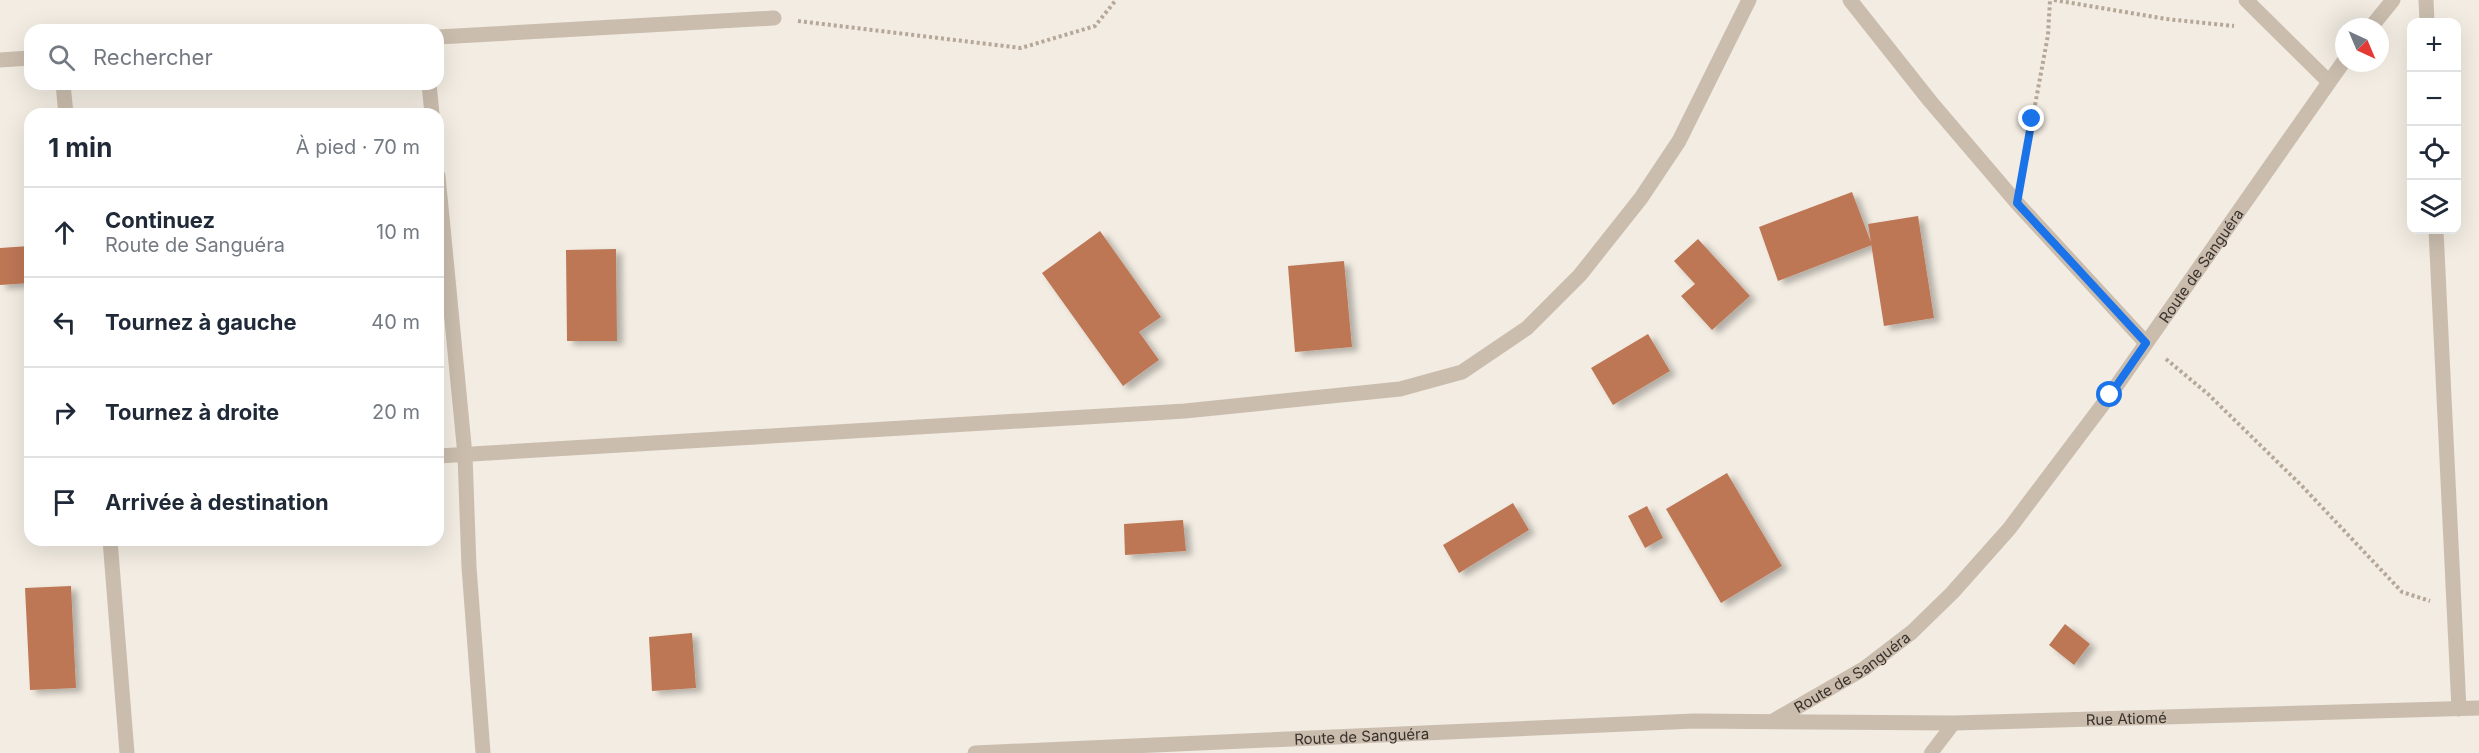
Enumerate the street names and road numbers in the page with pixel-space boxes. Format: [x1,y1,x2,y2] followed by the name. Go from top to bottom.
[2154,205,2247,326] street label: Route de Sanguéra
[1790,627,1914,717] street label: Route de Sanguéra
[2085,707,2167,729] street label: Rue Atiomé
[1294,723,1430,748] street label: Route de Sanguéra

